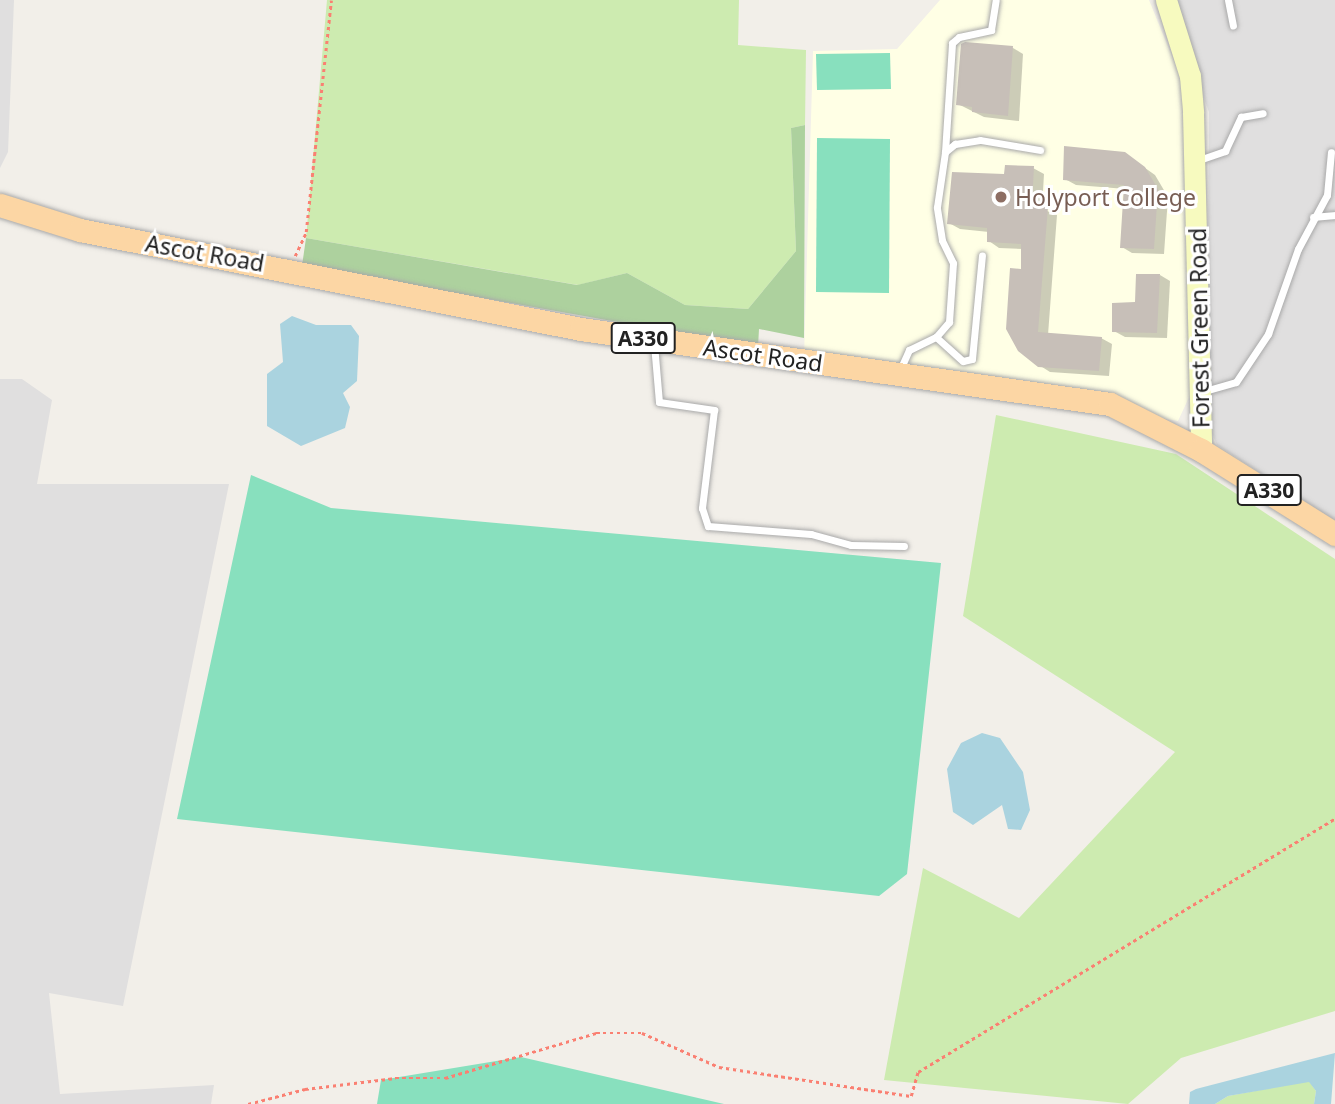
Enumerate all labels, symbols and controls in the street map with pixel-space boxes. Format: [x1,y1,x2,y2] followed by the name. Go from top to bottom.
[1015,183,1196,211] place label: Holyport College
[993,189,1009,205] marker: Holyport College
[1183,228,1215,428] street label: Forest Green Road
[143,229,267,277] street label: Ascot Road
[610,320,676,356] road number: A330
[702,333,824,377] street label: Ascot Road
[1236,472,1302,508] road number: A330

